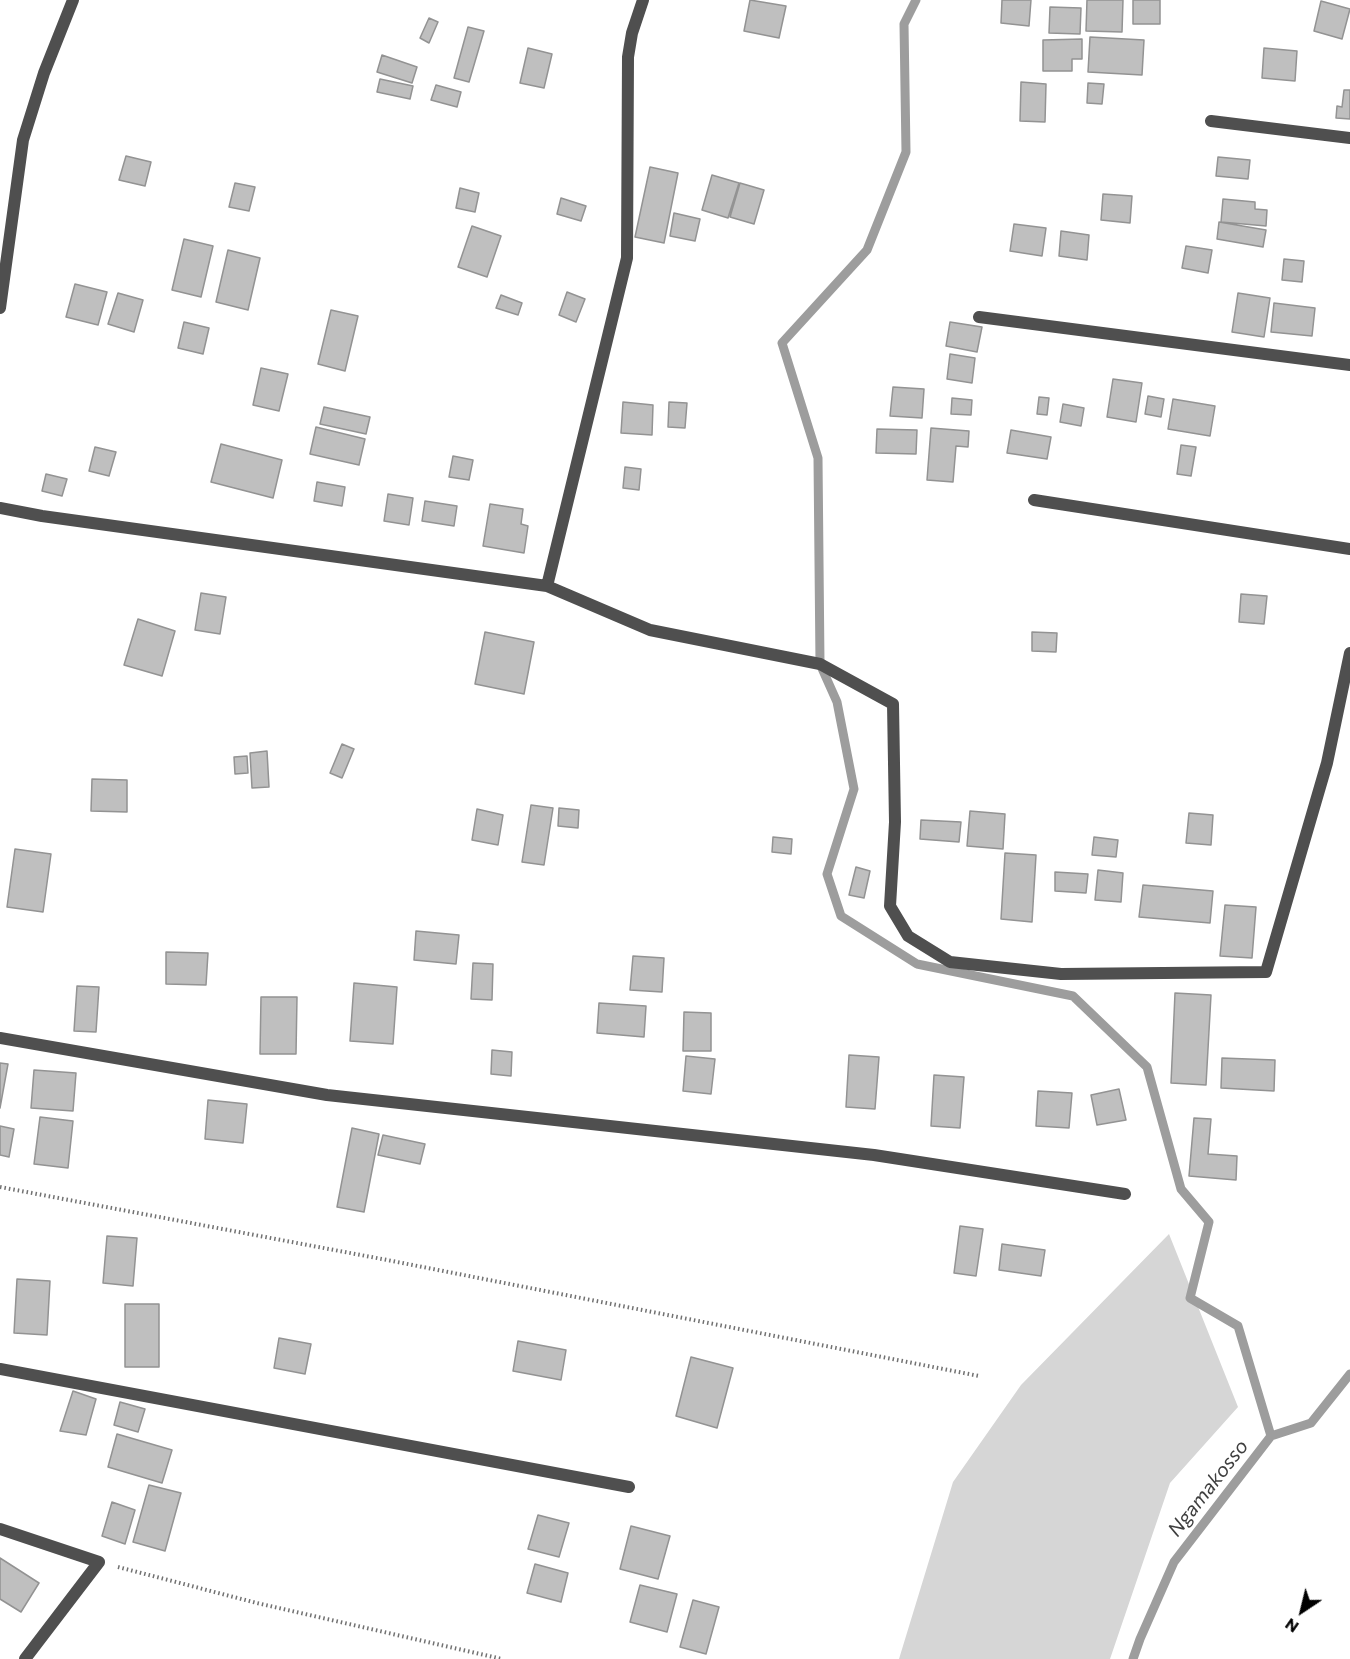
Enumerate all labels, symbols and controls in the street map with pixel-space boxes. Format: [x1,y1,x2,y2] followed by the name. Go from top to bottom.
[1163,1435,1253,1541] water label: Ngamakosso
[1272,1581,1332,1641] north arrow
[1281,1615,1302,1637] text: N

